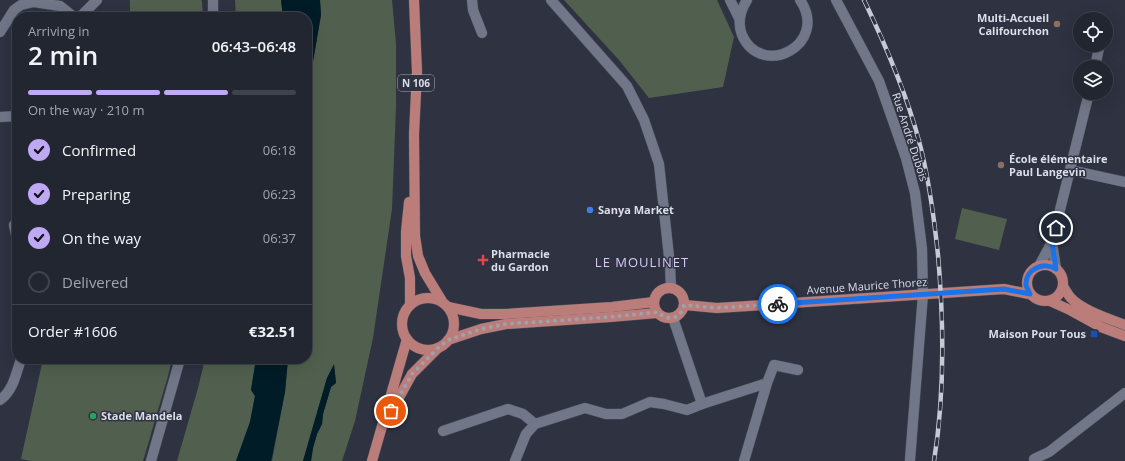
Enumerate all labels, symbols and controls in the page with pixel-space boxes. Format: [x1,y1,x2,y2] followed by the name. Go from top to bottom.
[977,10,1049,38] place label: Multi-Accueil Califourchon
[1073,12,1113,100] map controls
[1073,12,1113,52] button: locate
[1052,19,1062,29] marker: Multi-Accueil Califourchon
[28,22,90,40] text: Arriving in
[212,36,296,56] text: 06:43–06:48
[28,37,98,73] text: 2 min
[1073,60,1113,100] button: layers
[398,75,434,91] road number: N 106
[889,90,932,183] street label: Rue André Dubois
[28,101,144,119] text: On the way · 210 m
[28,139,50,161] icon: check
[62,140,136,160] text: Confirmed
[263,141,296,159] text: 06:18
[1009,151,1108,179] place label: École élémentaire Paul Langevin
[996,160,1006,170] marker: École élémentaire Paul Langevin
[28,183,50,205] icon: check
[62,184,130,204] text: Preparing
[263,185,296,203] text: 06:23
[598,202,674,217] place label: Sanya Market
[585,205,595,215] marker: Sanya Market
[1039,211,1073,245] pin
[1045,217,1067,239] icon: home
[28,227,50,249] icon: check
[62,228,141,248] text: On the way
[263,229,296,247] text: 06:37
[491,246,550,274] place label: Pharmacie du Gardon
[595,253,689,271] district label: LE MOULINET
[478,255,488,265] marker: Pharmacie du Gardon
[62,272,129,292] text: Delivered
[806,274,928,297] street label: Avenue Maurice Thorez
[758,284,798,324] courier
[767,293,789,315] icon: bike
[28,321,117,341] text: Order #1606
[249,321,296,341] text: €32.51
[989,326,1087,341] place label: Maison Pour Tous
[1089,329,1099,339] marker: Maison Pour Tous
[374,394,408,428] pin
[380,400,402,422] icon: bag
[101,408,183,423] place label: Stade Mandela
[88,411,98,421] marker: Stade Mandela

